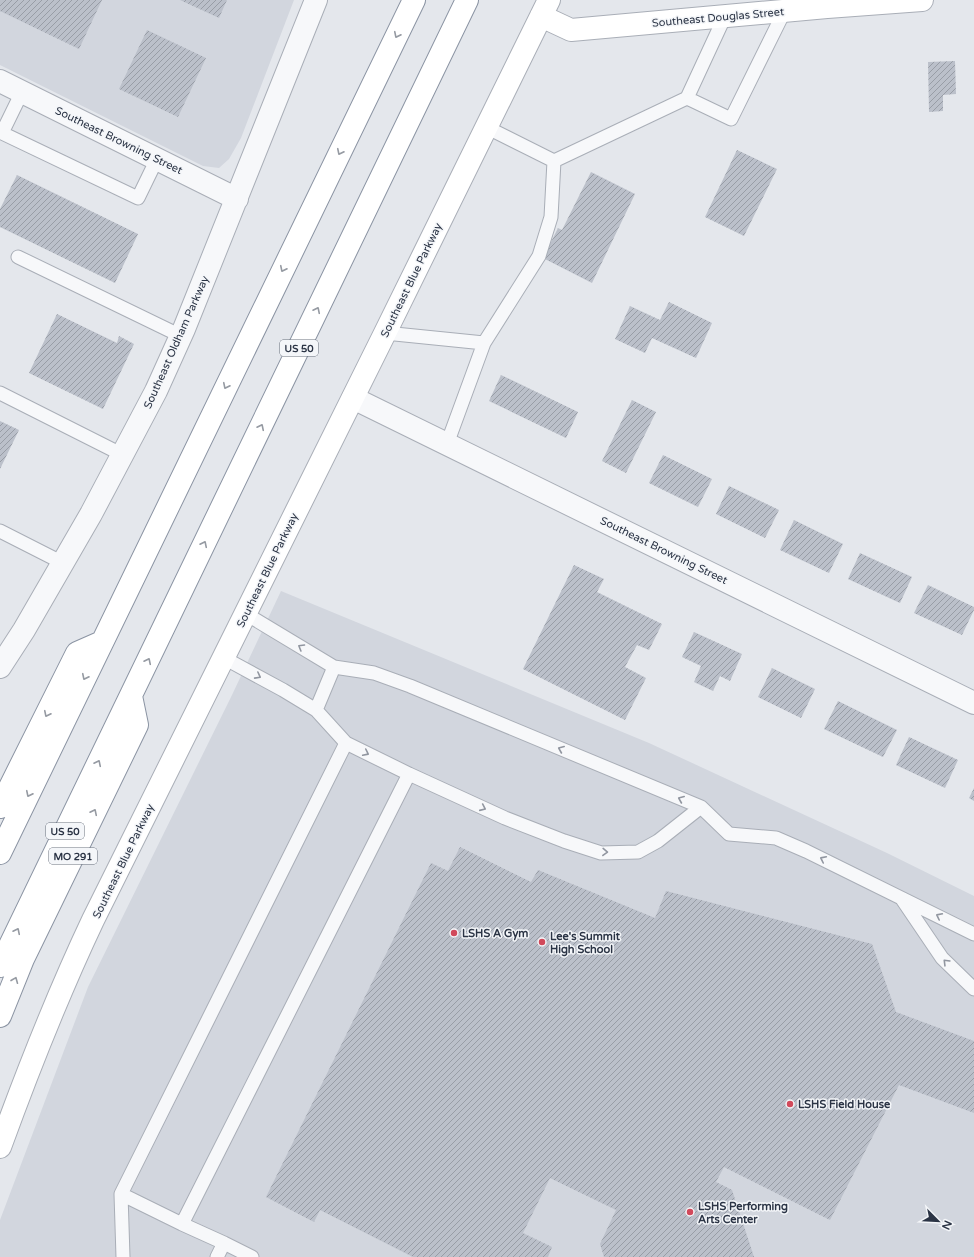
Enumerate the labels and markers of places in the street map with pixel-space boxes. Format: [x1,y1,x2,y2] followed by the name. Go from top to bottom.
[462,927,528,941] place label: LSHS A Gym
[449,928,459,938] marker: LSHS A Gym
[550,930,621,957] place label: Lee's Summit High School
[537,937,547,947] marker: Lee's Summit High School
[798,1098,891,1111] place label: LSHS Field House
[785,1099,795,1109] marker: LSHS Field House
[698,1200,788,1226] place label: LSHS Performing Arts Center
[685,1207,695,1217] marker: LSHS Performing Arts Center

